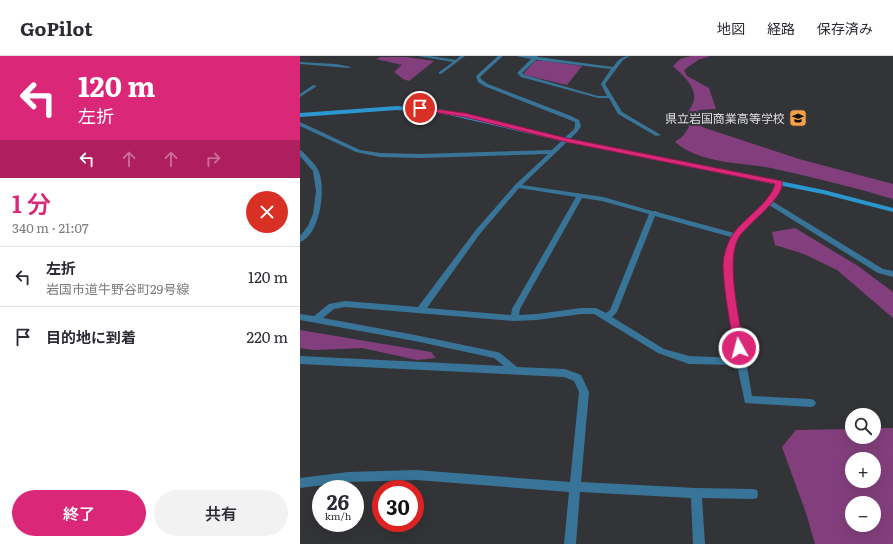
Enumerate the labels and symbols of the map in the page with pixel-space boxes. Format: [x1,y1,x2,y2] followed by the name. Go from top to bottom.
[403,91,437,125] pin
[788,108,808,128] school or university icon: 県立岩国商業高等学校
[665,109,785,127] place label: 県立岩国商業高等学校
[718,327,760,369] position arrow
[372,480,424,532] speed limit sign: 30

